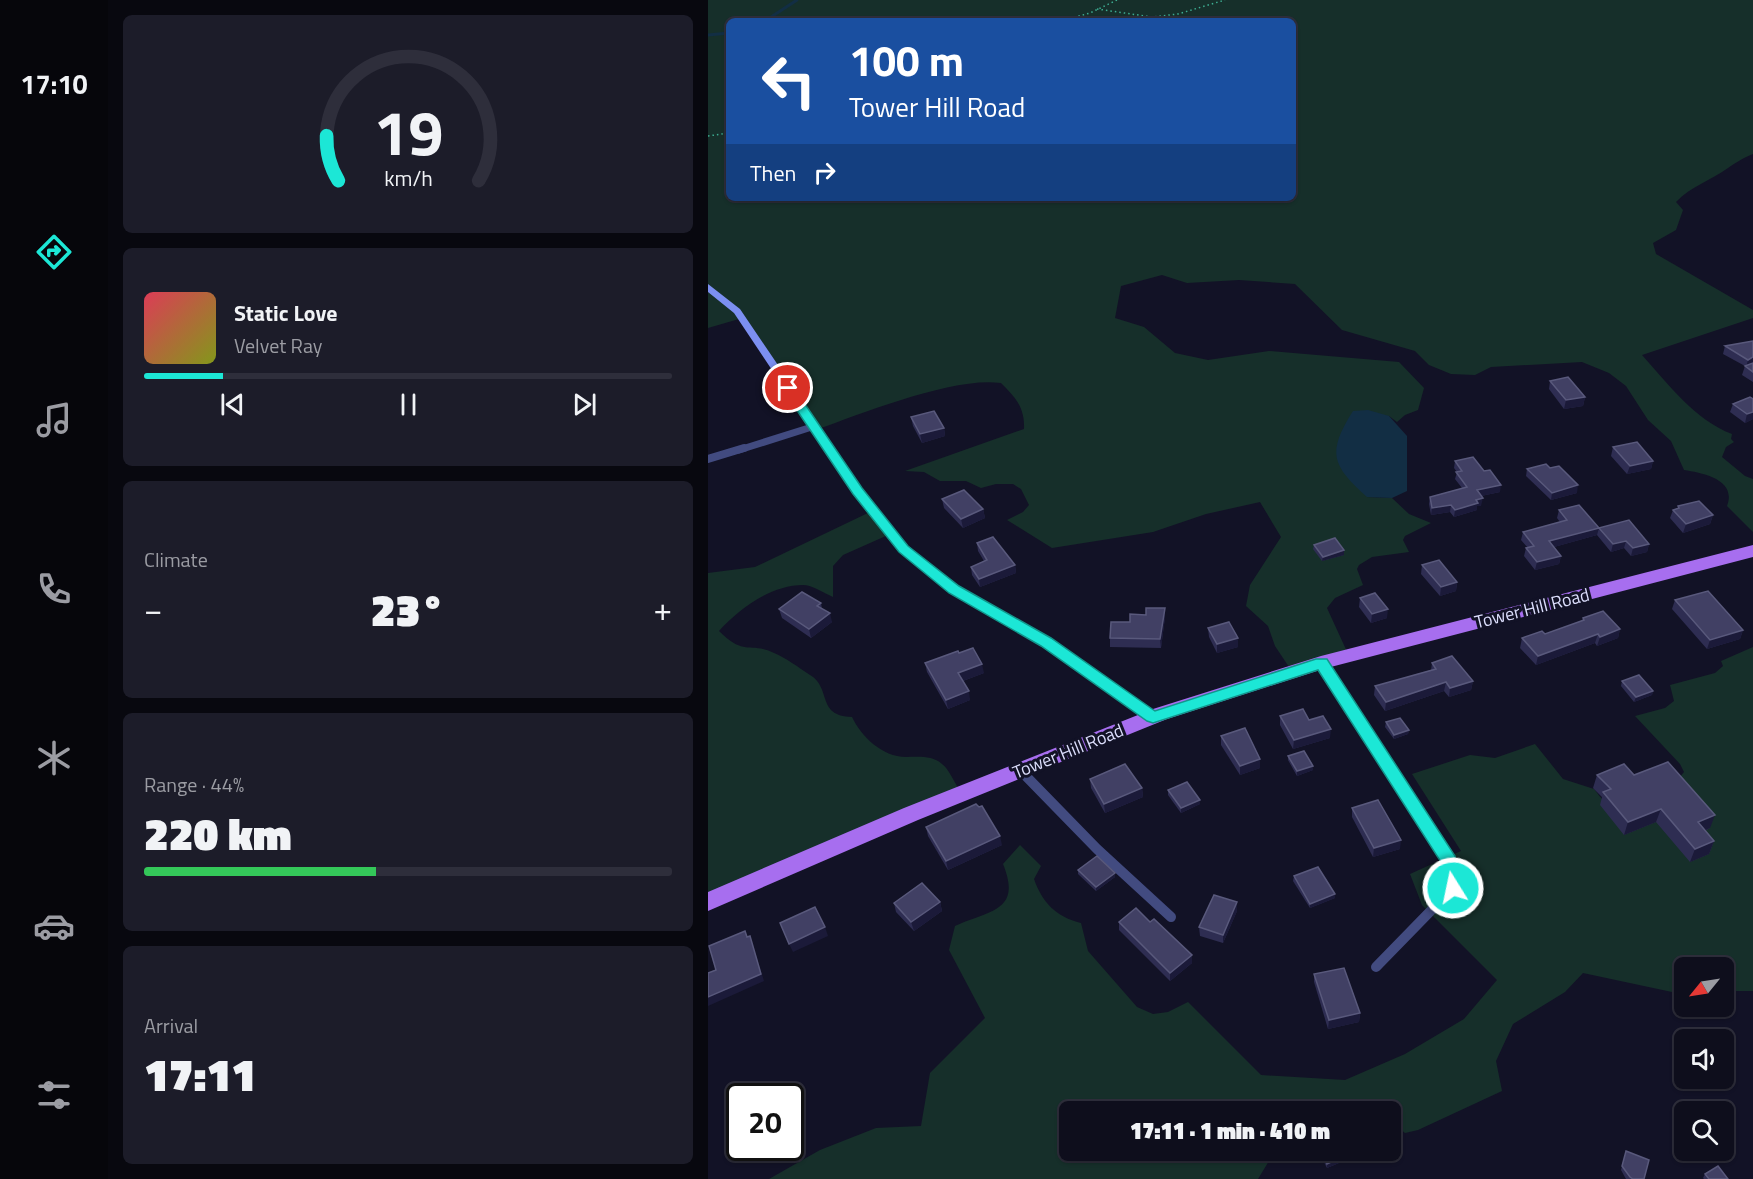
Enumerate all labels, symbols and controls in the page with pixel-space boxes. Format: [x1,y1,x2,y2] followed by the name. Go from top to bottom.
[849,28,964,92] text: 100 m
[750,42,828,120] icon: left
[20,63,88,104] text: 17:10
[373,84,443,179] text: 19
[849,86,1025,127] text: Tower Hill Road
[750,156,796,190] text: Then
[808,156,841,189] icon: right
[384,162,432,194] text: km/h
[33,231,75,273] icon: directions
[234,296,337,330] text: Static Love
[234,330,323,361] text: Velvet Ray
[762,362,813,413] pin
[771,371,804,404] icon: arrive
[216,388,249,421] icon: previous
[392,388,425,421] icon: pause
[568,388,601,421] icon: next
[33,399,75,441] icon: music
[144,544,208,575] text: Climate
[33,568,75,610] icon: phone
[371,575,445,643] text: 23°
[1472,581,1592,635] street label: Tower Hill Road
[144,584,162,634] text: −
[654,584,672,634] text: +
[1008,716,1128,786] street label: Tower Hill Road
[33,737,75,779] icon: climate
[144,769,244,800] text: Range · 44%
[144,799,292,867] text: 220 km
[1421,856,1485,920] position arrow
[33,905,75,947] icon: car
[1674,957,1734,1017] north arrow
[1674,957,1734,1161] map controls
[144,1010,198,1041] text: Arrival
[1674,1029,1734,1089] button: sound
[144,1040,256,1108] text: 17:11
[33,1074,75,1116] icon: filters
[726,1083,804,1161] speed limit sign: 20
[1674,1101,1734,1161] button: search
[1130,1114,1330,1148] text: 17:11 · 1 min · 410 m

